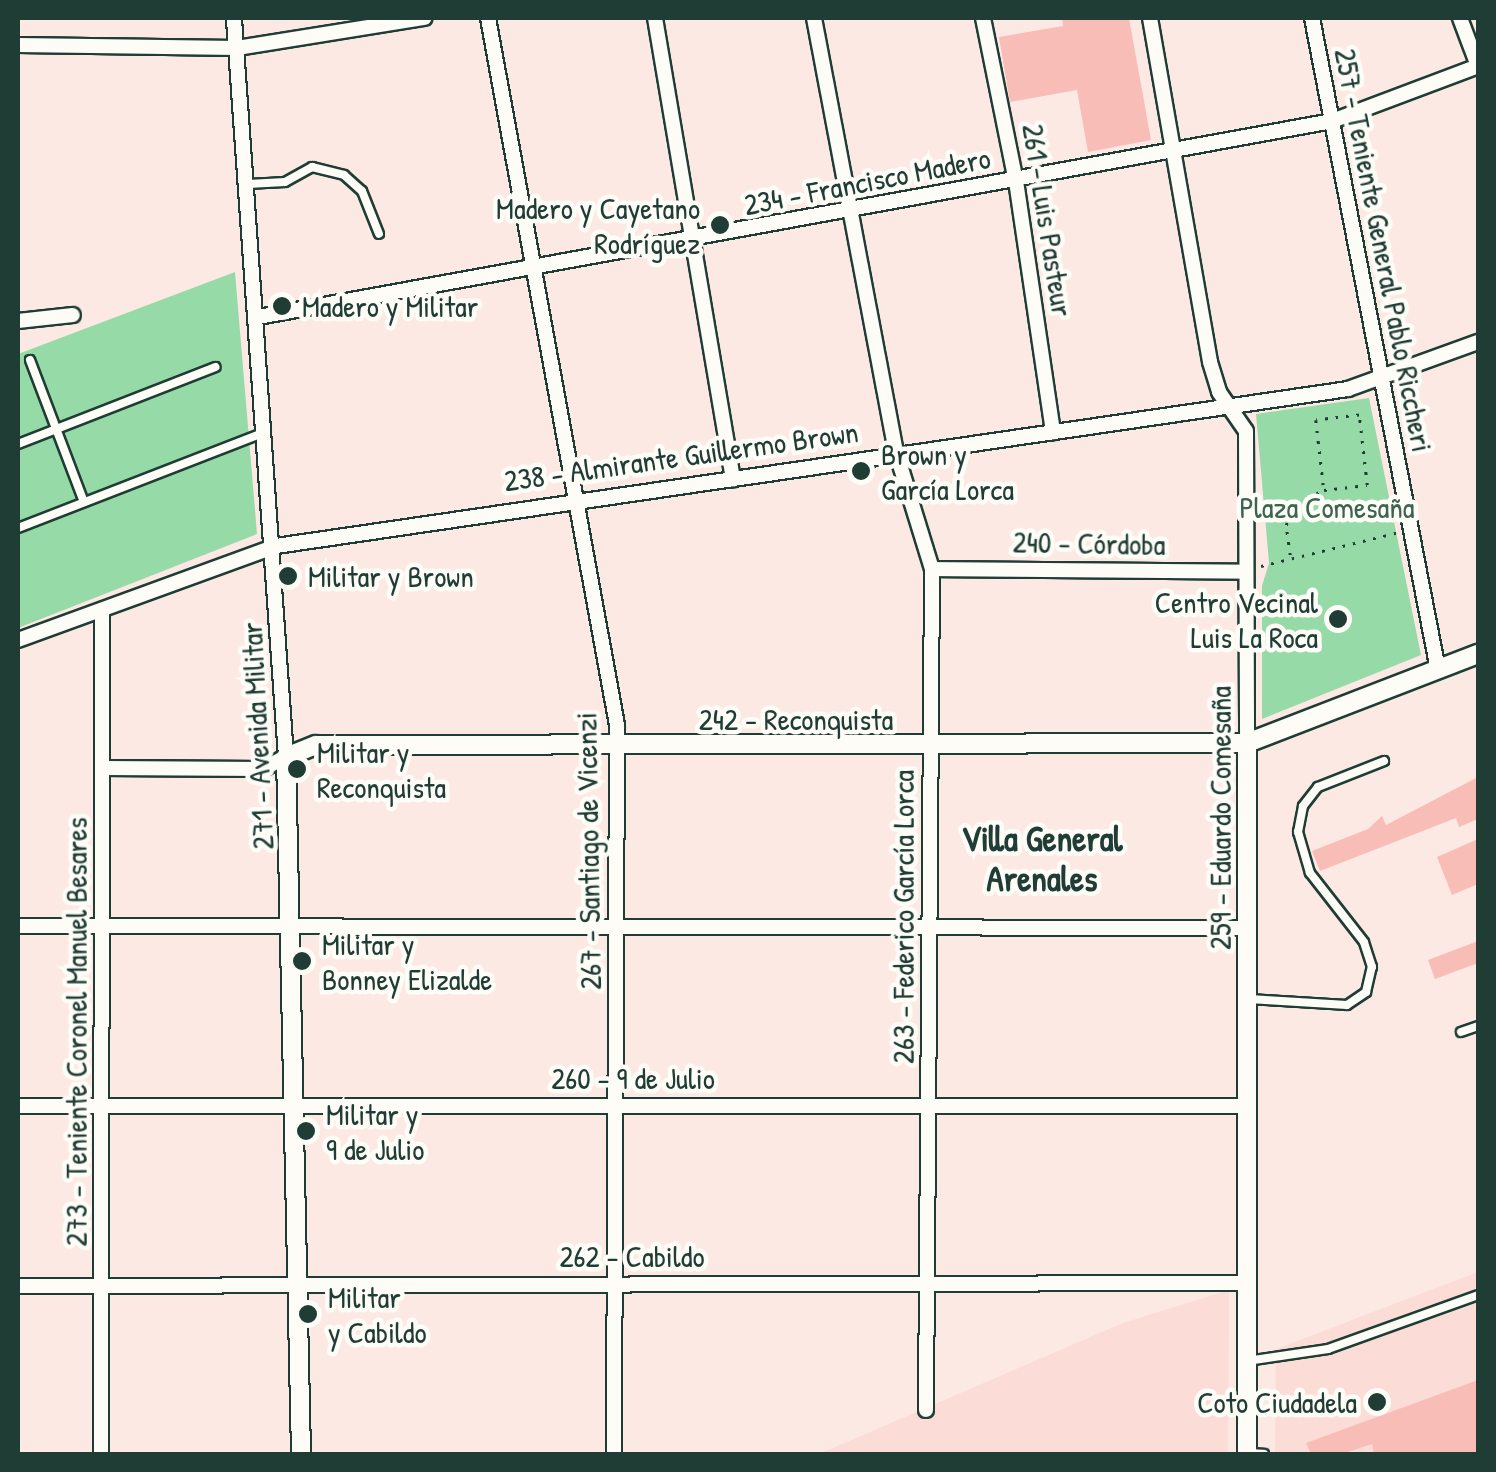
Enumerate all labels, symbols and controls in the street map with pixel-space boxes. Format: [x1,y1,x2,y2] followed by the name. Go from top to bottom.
[1327,45,1441,455] street label: 257 - Teniente General Pablo Riccheri
[1015,121,1081,319] street label: 261 - Luis Pasteur
[741,139,993,223] street label: 234 - Francisco Madero
[496,190,700,260] place label: Madero y Cayetano Rodríguez
[709,214,731,236] marker: Madero y Cayetano Rodríguez
[302,288,478,324] place label: Madero y Militar
[271,295,293,317] marker: Madero y Militar
[502,413,860,499] street label: 238 - Almirante Guillermo Brown
[881,436,1014,506] place label: Brown y García Lorca
[850,460,872,482] marker: Brown y García Lorca
[1239,489,1415,525] park label: Plaza Comesaña
[1012,524,1166,562] street label: 240 - Córdoba
[308,558,474,594] place label: Militar y Brown
[277,565,299,587] marker: Militar y Brown
[1155,584,1318,654] place label: Centro Vecinal Luis La Roca
[1327,608,1349,630] marker: Centro Vecinal Luis La Roca
[233,621,281,851] street label: 271 - Avenida Militar
[1202,686,1238,950] street label: 259 - Eduardo Comesaña
[699,701,893,737] street label: 242 - Reconquista
[568,712,608,990] street label: 267 - Santiago de Vicenzi
[317,734,446,804] place label: Militar y Reconquista
[286,758,308,780] marker: Militar y Reconquista
[885,770,921,1064] street label: 263 - Federico García Lorca
[58,817,94,1247] street label: 273 - Teniente Coronel Manuel Besares
[961,818,1123,900] district label: Villa General Arenales
[322,926,492,996] place label: Militar y Bonney Elizalde
[291,950,313,972] marker: Militar y Bonney Elizalde
[551,1060,715,1096] street label: 260 - 9 de Julio
[326,1096,424,1166] place label: Militar y 9 de Julio
[295,1120,317,1142] marker: Militar y 9 de Julio
[559,1238,705,1274] street label: 262 - Cabildo
[328,1279,427,1350] place label: Militar y Cabildo
[297,1303,319,1325] marker: Militar y Cabildo
[1197,1384,1357,1420] place label: Coto Ciudadela
[1366,1391,1388,1413] marker: Coto Ciudadela

